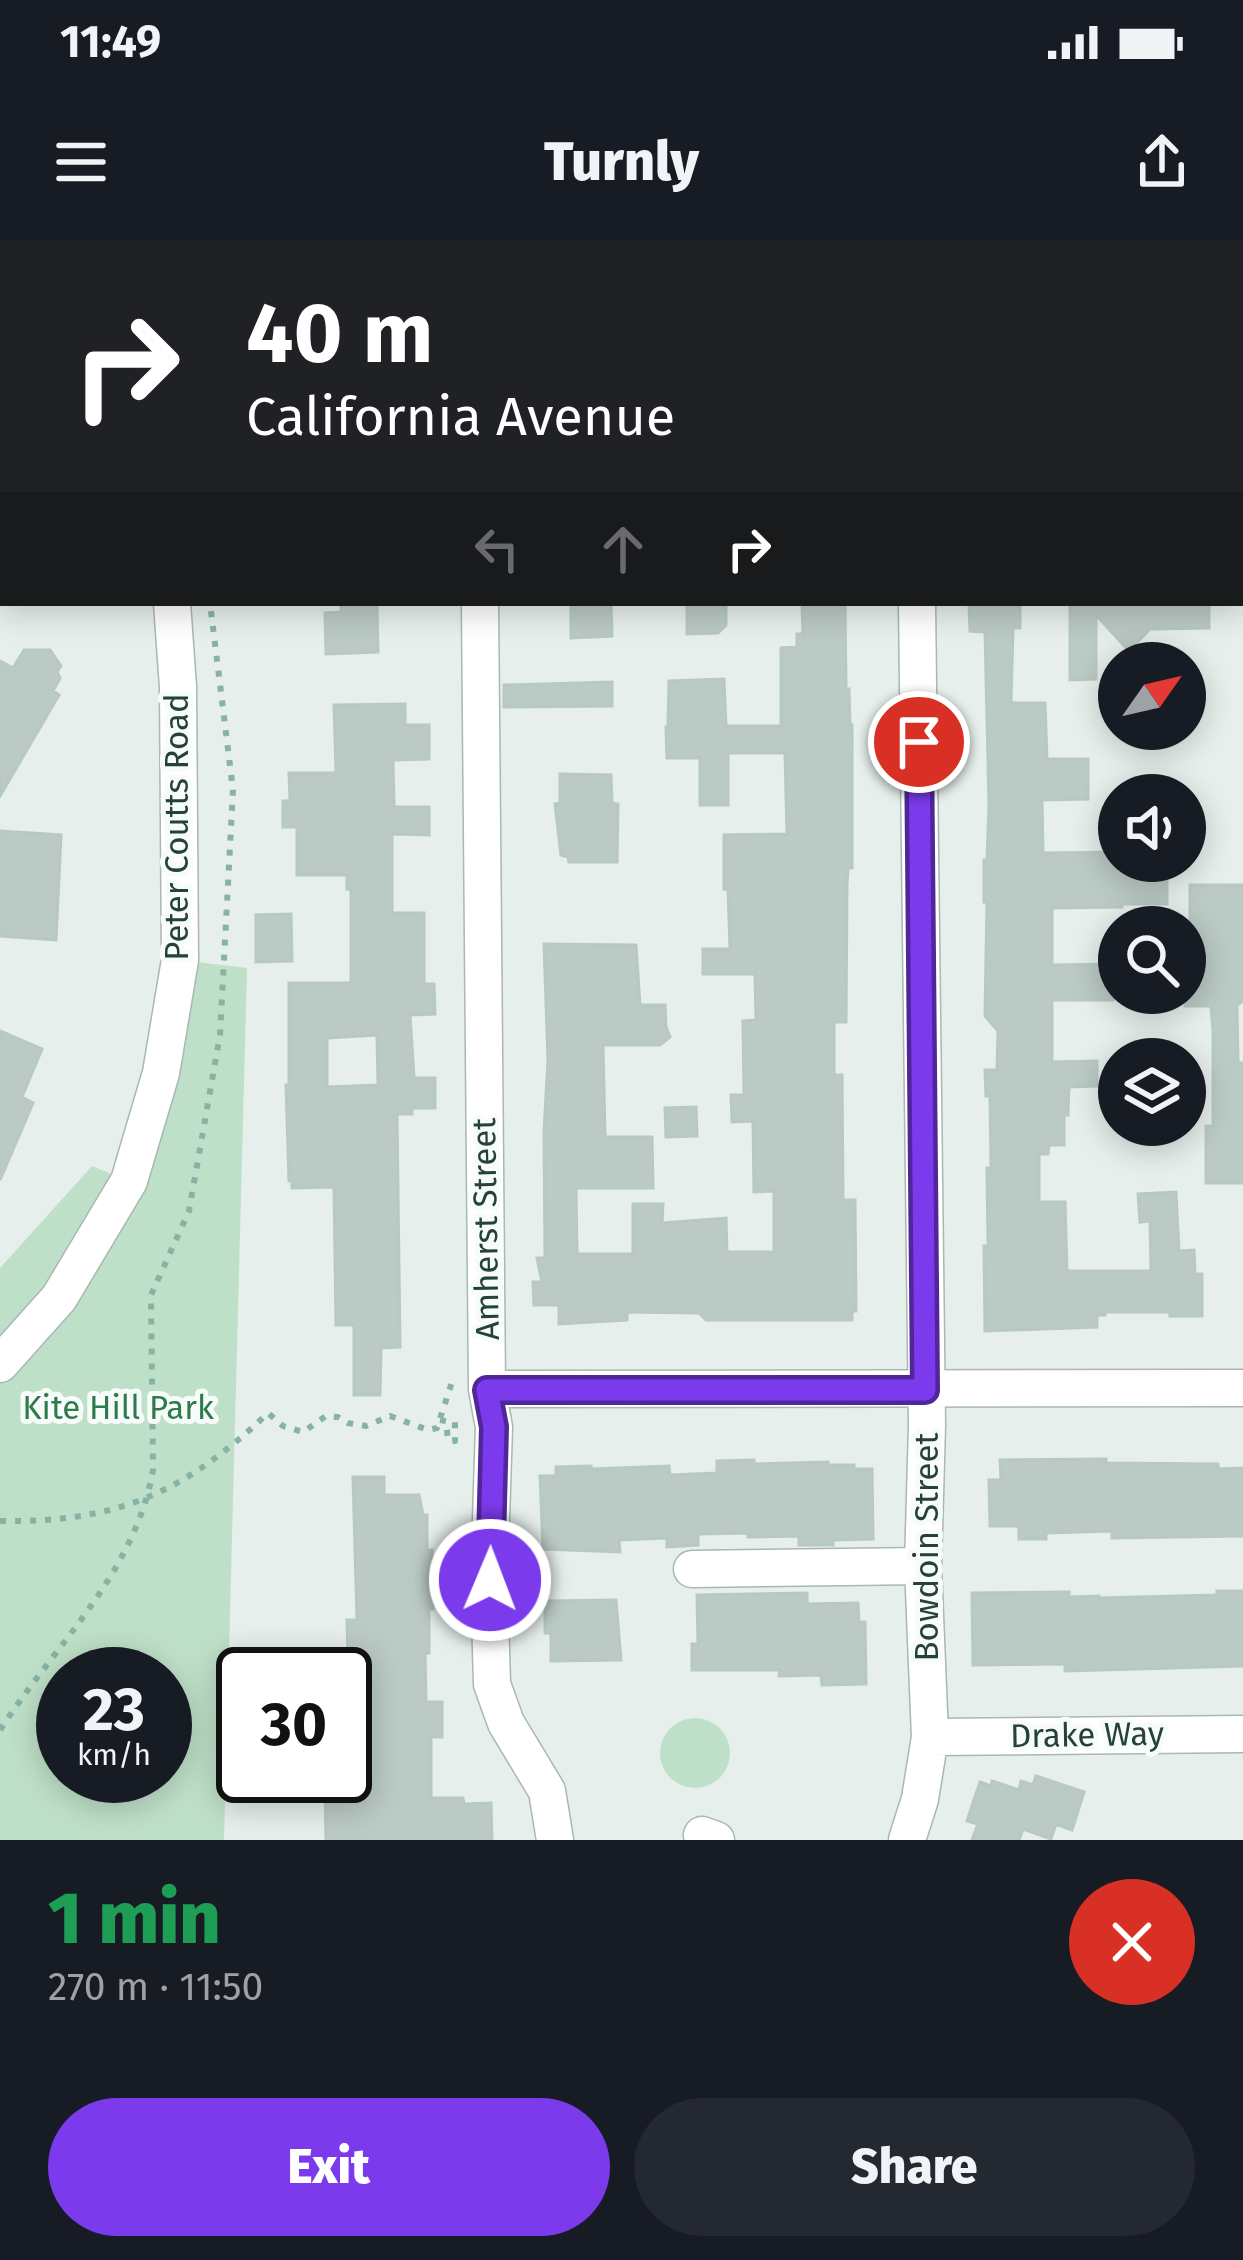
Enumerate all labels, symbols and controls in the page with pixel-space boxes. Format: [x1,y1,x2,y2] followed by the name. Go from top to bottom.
[60,15,161,69] text: 11:49
[48,129,114,195] icon: menu
[1129,129,1195,195] icon: share
[544,130,699,194] text: Turnly
[246,283,434,384] text: 40 m
[48,288,204,444] icon: right
[246,385,675,449] text: California Avenue
[464,516,530,582] icon: left
[590,516,656,582] icon: ahead
[716,516,782,582] icon: right
[1098,642,1206,750] north arrow
[1098,642,1206,1146] map controls
[868,691,970,793] pin
[157,693,197,961] street label: Peter Coutts Road
[886,709,952,775] icon: arrive
[1098,774,1206,882] button: sound
[1098,906,1206,1014] button: search
[1098,1038,1206,1146] button: layers
[464,1117,508,1341] street label: Amherst Street
[22,1388,214,1428] park label: Kite Hill Park
[907,1432,947,1661] street label: Bowdoin Street
[427,1517,553,1643] position arrow
[216,1647,372,1803] speed limit sign: 30
[83,1674,145,1746] text: 23
[1010,1714,1164,1756] street label: Drake Way
[77,1737,151,1773] text: km/h
[48,1876,221,1962] text: 1 min
[1069,1879,1195,2005] button: close
[48,1964,263,2010] text: 270 m · 11:50
[48,2098,610,2236] button: Exit
[634,2098,1195,2236] button: Share

